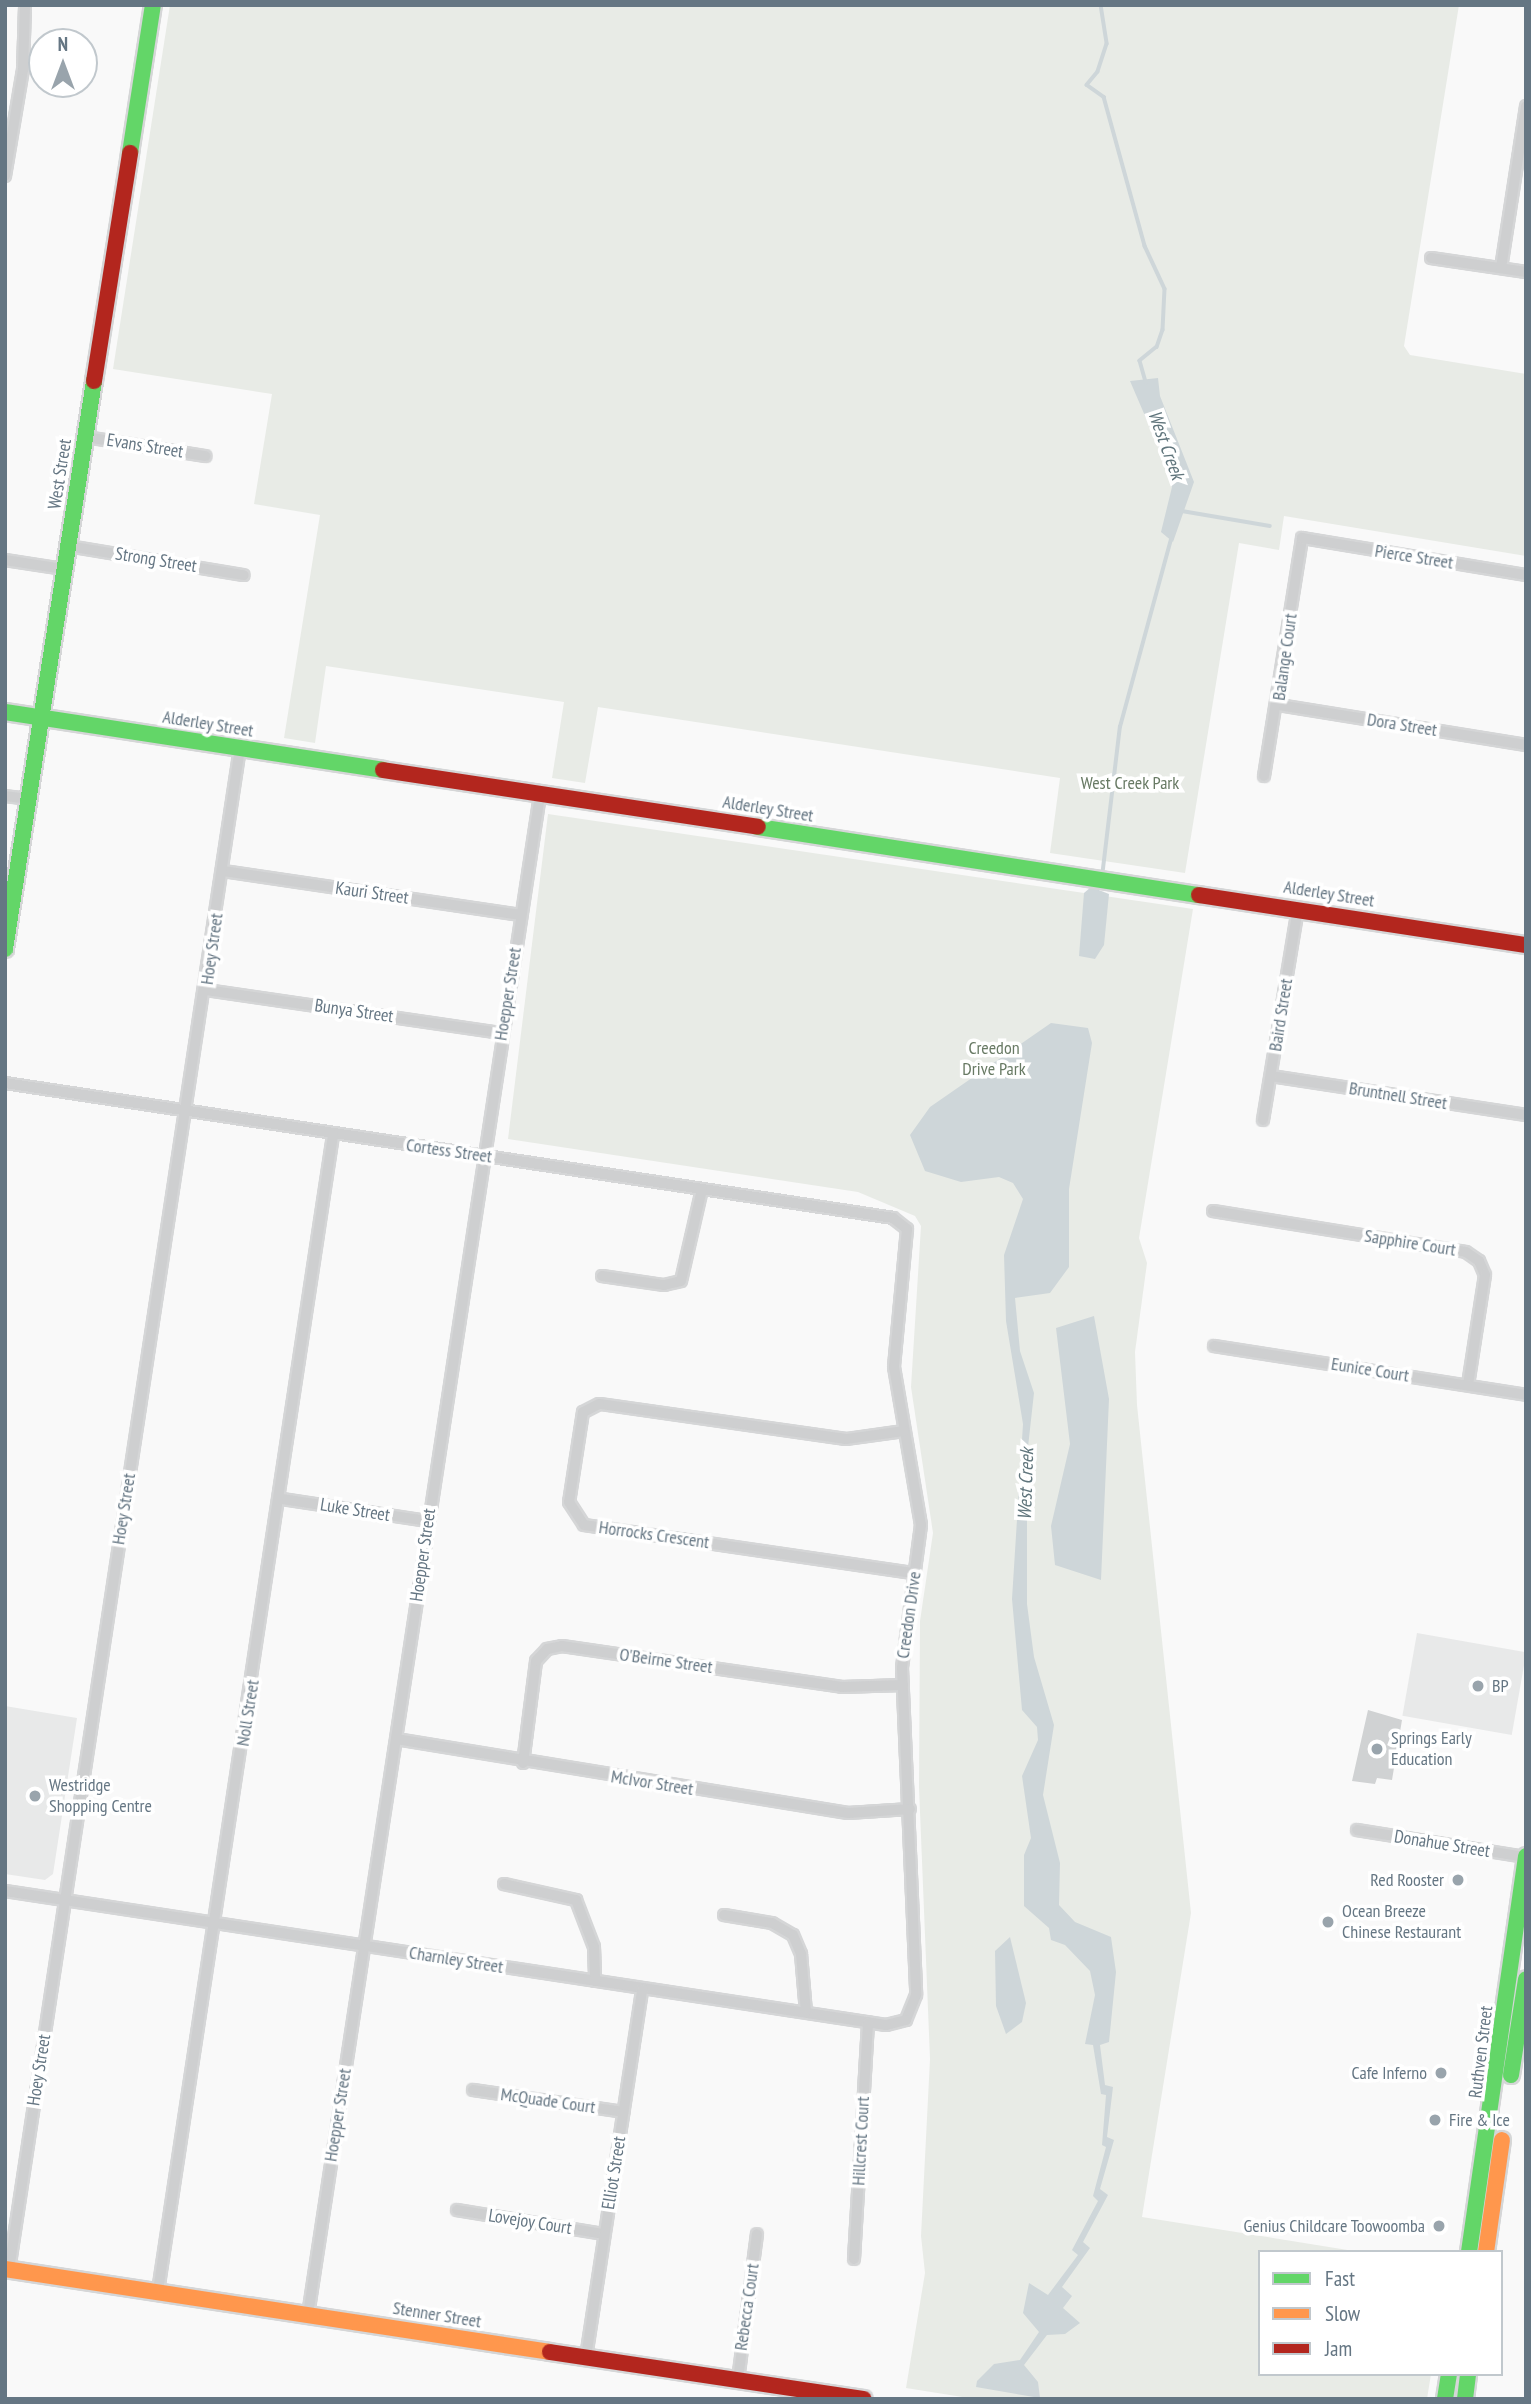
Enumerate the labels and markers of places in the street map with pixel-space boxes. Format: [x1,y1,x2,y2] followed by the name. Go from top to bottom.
[1492,1675,1509,1697] place label: BP
[1470,1678,1486,1694] marker: BP
[1391,1728,1472,1770] place label: Springs Early Education
[1369,1741,1385,1757] marker: Springs Early Education
[49,1775,152,1817] place label: Westridge Shopping Centre
[27,1788,43,1804] marker: Westridge Shopping Centre
[1370,1869,1444,1891] place label: Red Rooster
[1450,1872,1466,1888] marker: Red Rooster
[1342,1901,1461,1944] place label: Ocean Breeze Chinese Restaurant
[1320,1914,1336,1930] marker: Ocean Breeze Chinese Restaurant
[1351,2062,1427,2084] place label: Cafe Inferno
[1433,2065,1449,2081] marker: Cafe Inferno
[1449,2109,1510,2131] place label: Fire & Ice
[1427,2112,1443,2128] marker: Fire & Ice
[1243,2215,1425,2237] place label: Genius Childcare Toowoomba
[1431,2218,1447,2234] marker: Genius Childcare Toowoomba

